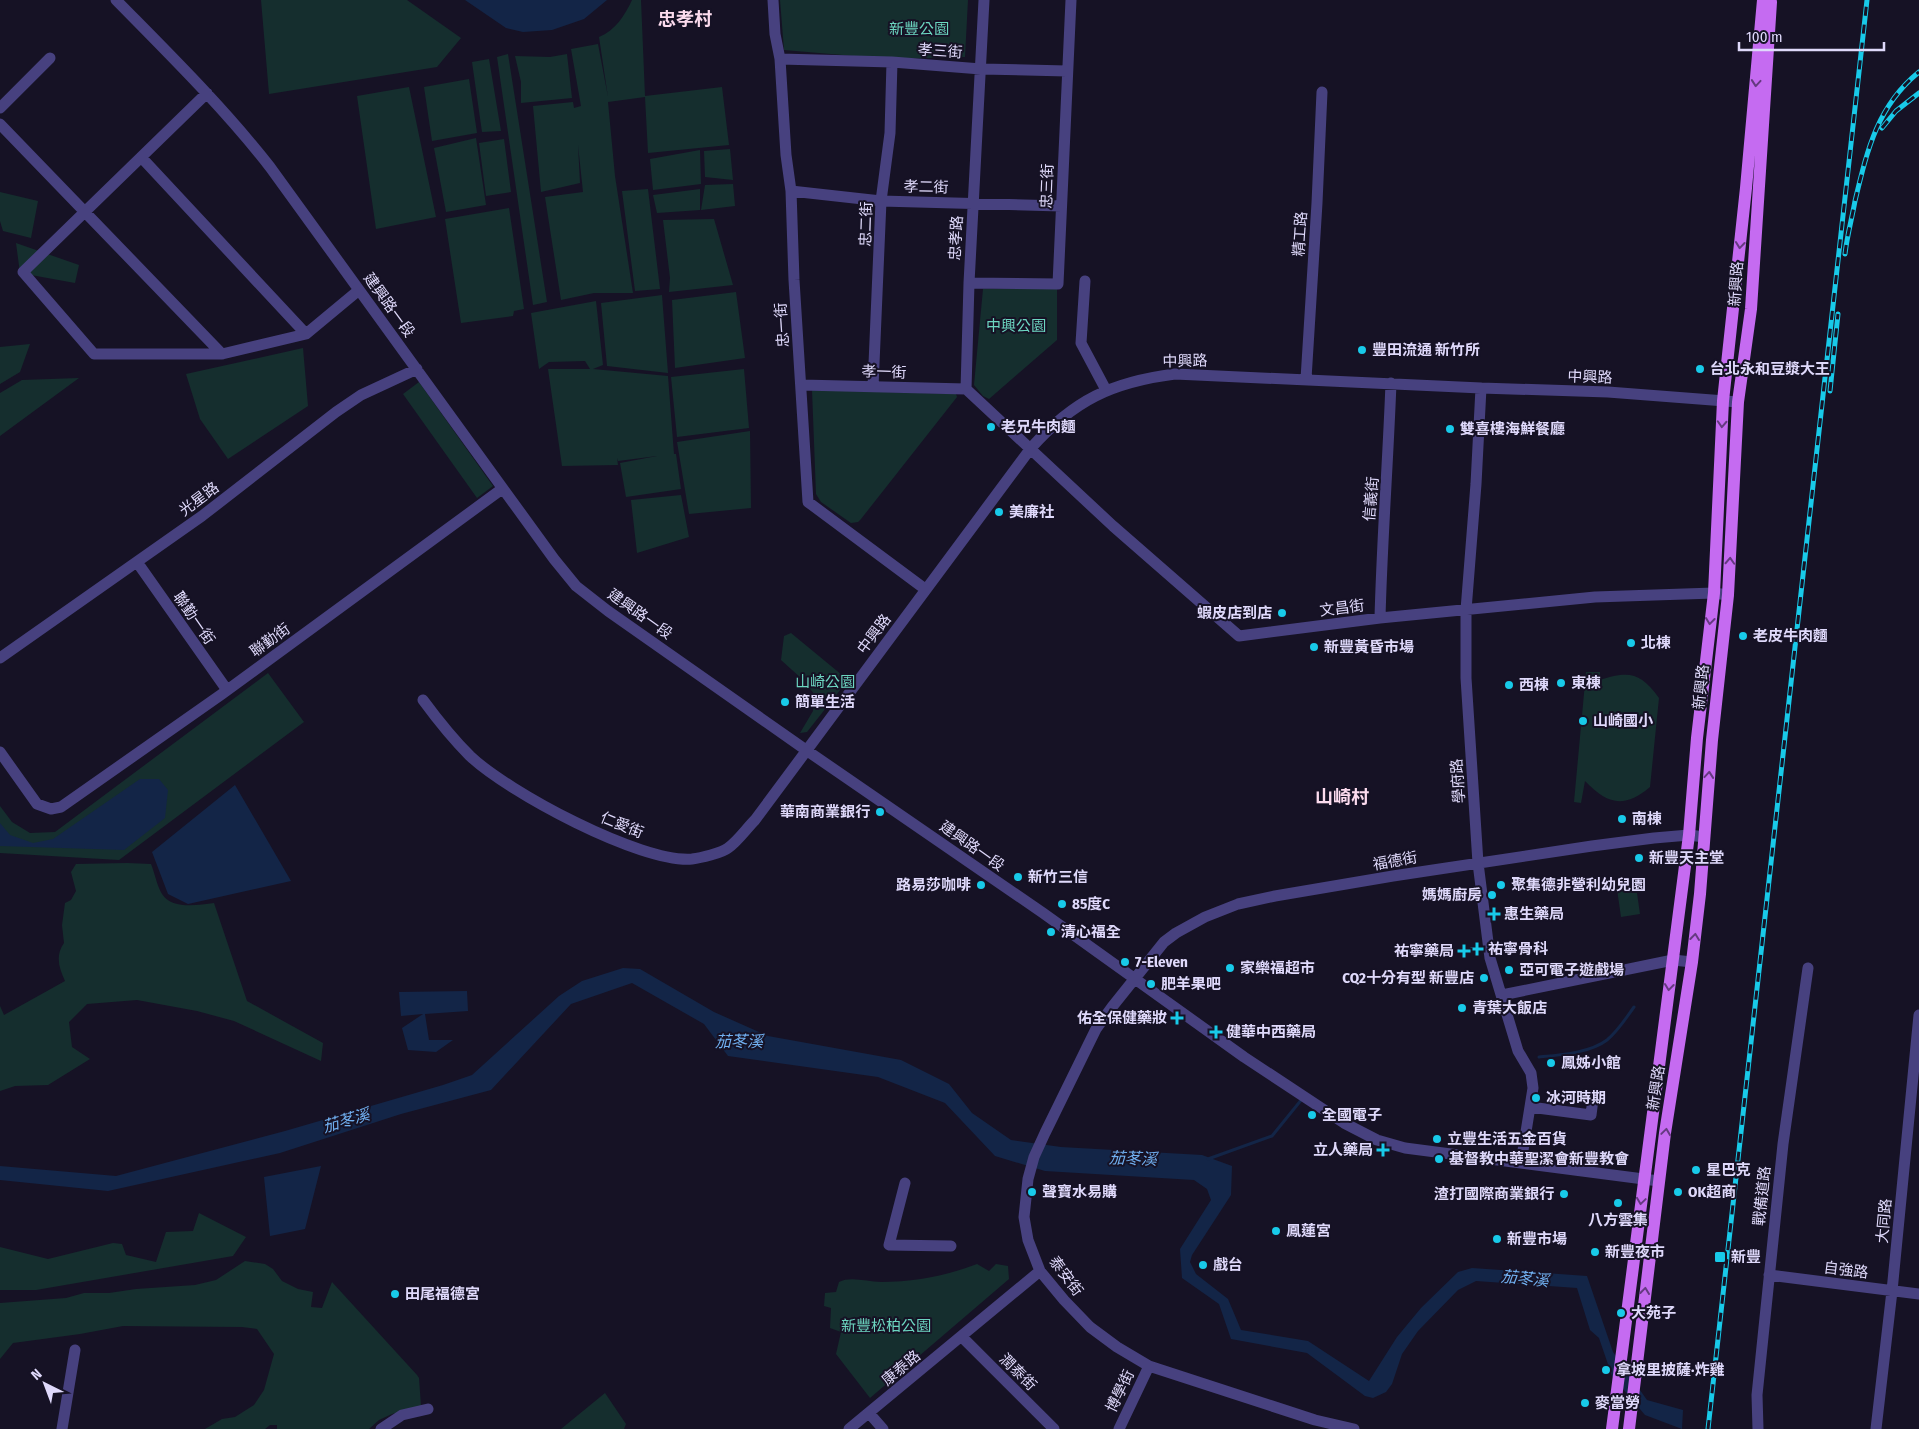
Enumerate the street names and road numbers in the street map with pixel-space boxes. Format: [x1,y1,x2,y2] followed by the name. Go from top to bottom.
[917,40,963,62] street label: 孝三街
[1037,163,1057,209] street label: 忠三街
[903,178,949,196] street label: 孝二街
[856,201,876,247] street label: 忠二街
[1289,211,1311,257] street label: 精工路
[946,215,966,261] street label: 忠孝路
[1725,261,1747,307] street label: 新興路
[360,269,418,341] street label: 建興路一段
[771,302,793,348] street label: 忠一街
[1162,352,1208,370] street label: 中興路
[861,362,907,382] street label: 孝一街
[1567,367,1613,387] street label: 中興路
[1360,476,1382,522] street label: 信義街
[176,478,222,520] street label: 光星路
[604,585,676,643] street label: 建興路一段
[169,588,219,648] street label: 聯勤一街
[1319,596,1365,620] street label: 文昌街
[853,611,895,657] street label: 中興路
[247,619,293,661] street label: 聯勤街
[1690,664,1712,710] street label: 新興路
[1447,758,1469,804] street label: 學府路
[598,808,646,842] street label: 仁愛街
[936,817,1008,875] street label: 建興路一段
[1371,848,1419,874] street label: 福德街
[1644,1064,1668,1112] street label: 新興路
[1750,1165,1774,1227] street label: 戰備道路
[1873,1198,1895,1244] street label: 大同路
[1045,1253,1087,1299] street label: 泰安街
[1823,1258,1869,1282] street label: 自強路
[878,1347,924,1389] street label: 康泰路
[996,1350,1040,1394] street label: 潤泰街
[1102,1367,1138,1415] street label: 博學街

